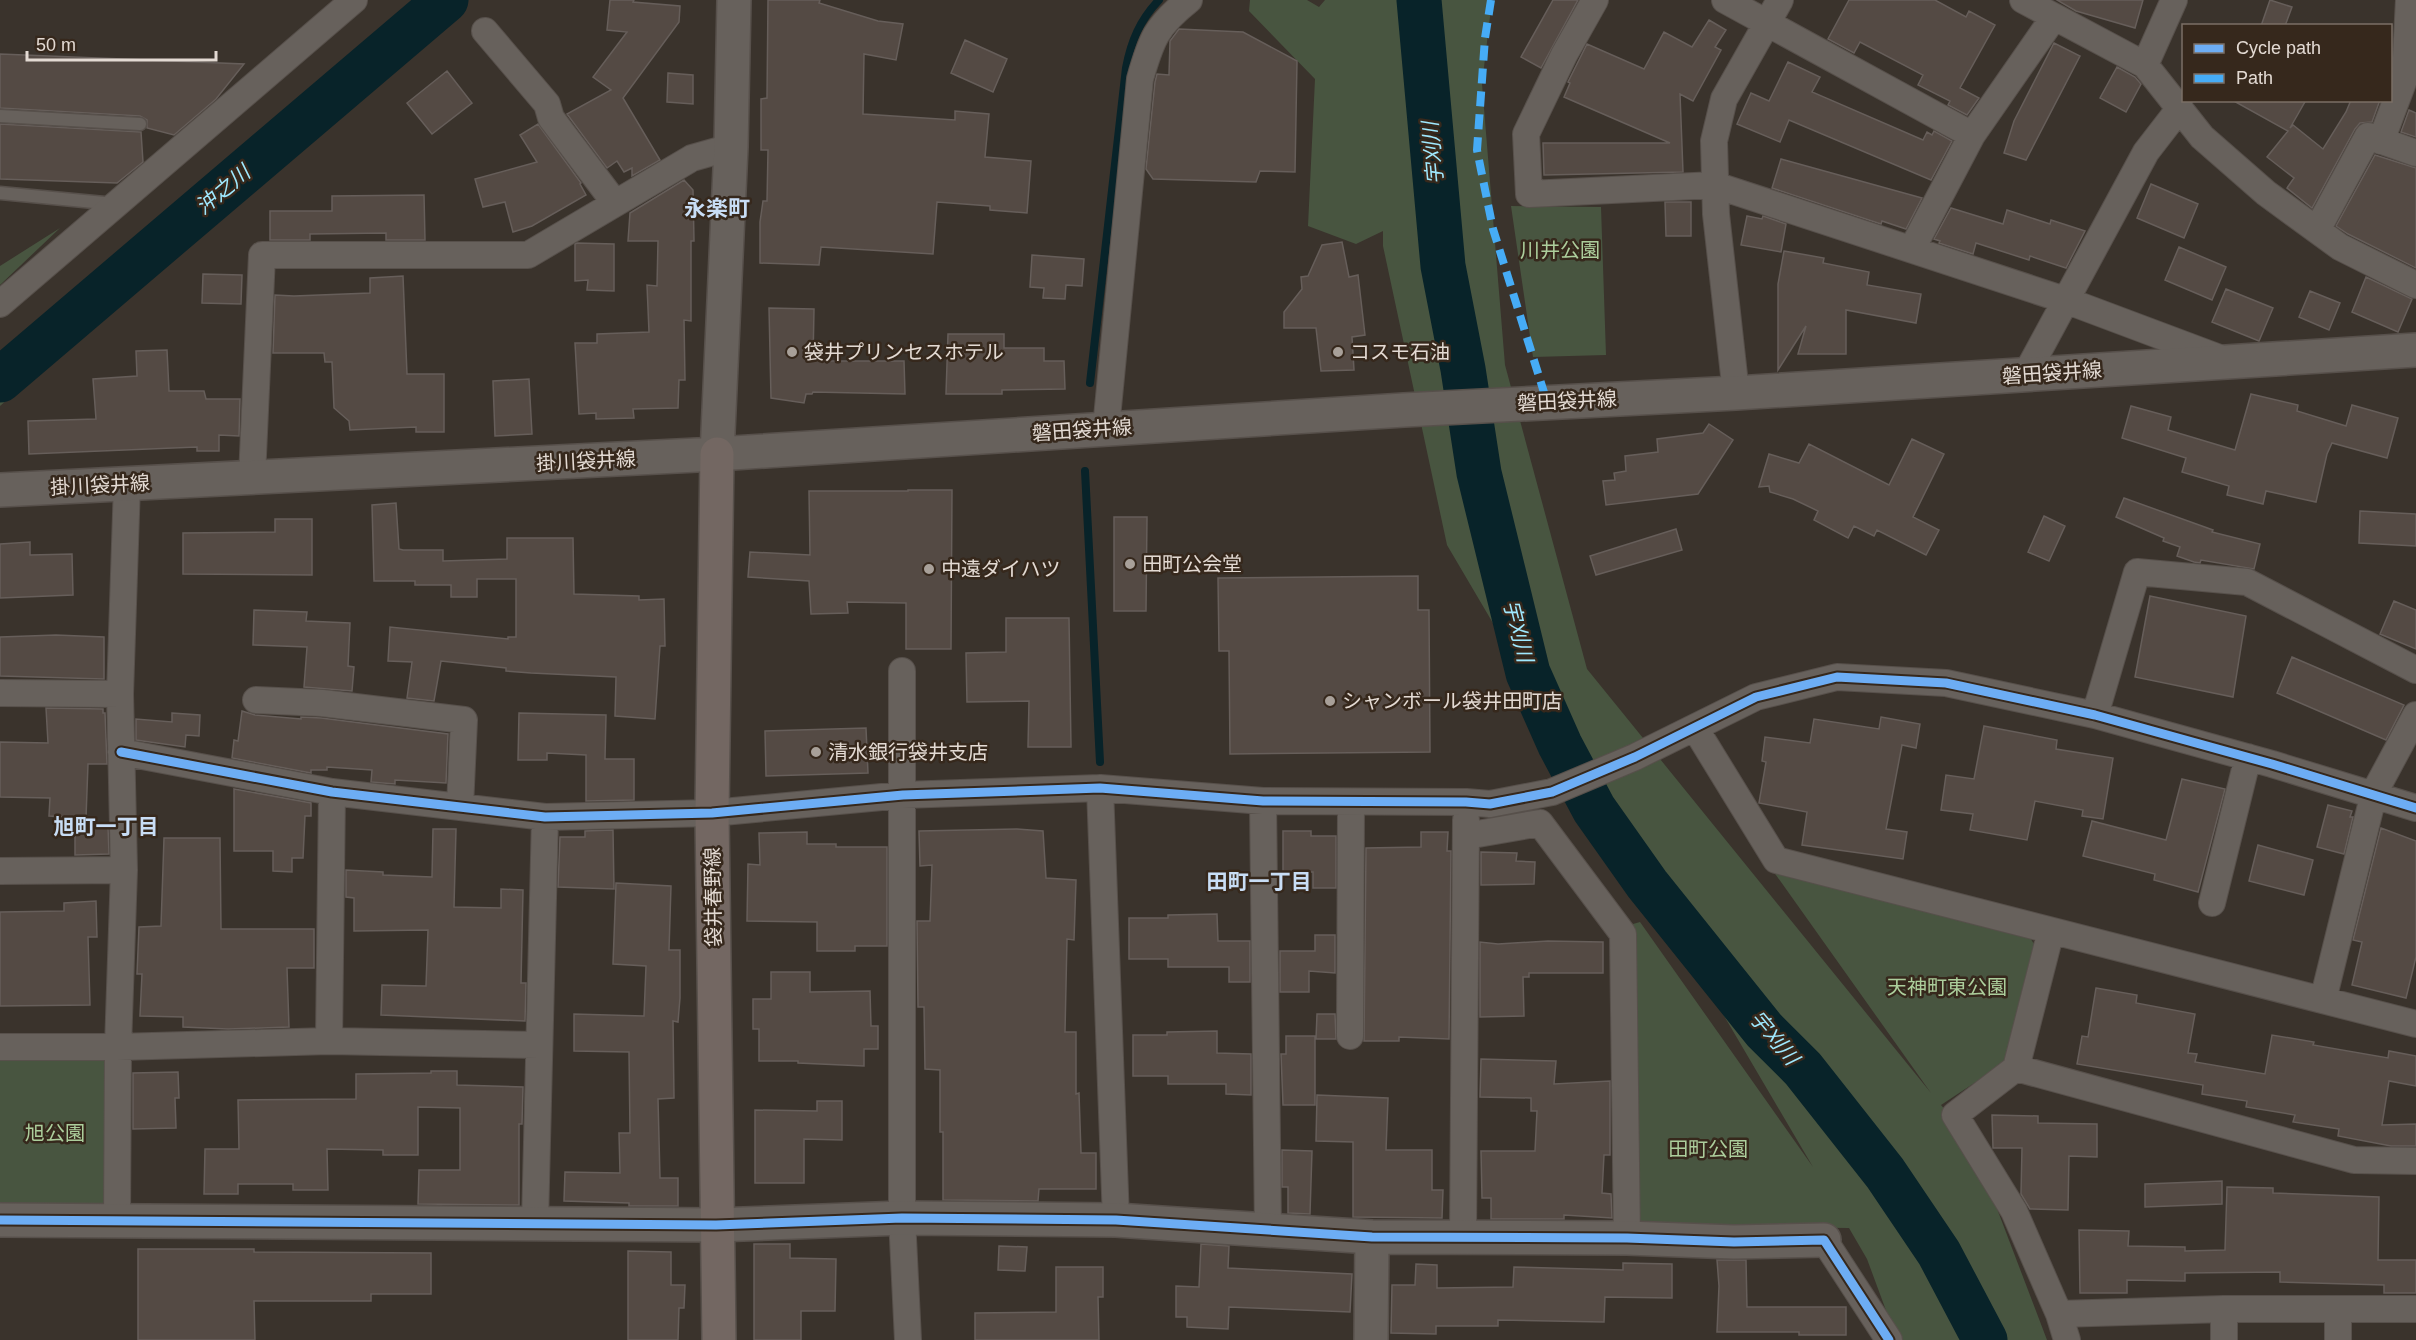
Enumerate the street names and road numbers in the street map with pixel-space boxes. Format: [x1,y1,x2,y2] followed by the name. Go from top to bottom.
[2001,359,2103,387] street label: 磐田袋井線
[1516,387,1618,415] street label: 磐田袋井線
[1031,416,1133,444] street label: 磐田袋井線
[535,447,637,475] street label: 掛川袋井線
[49,471,151,499] street label: 掛川袋井線
[701,847,725,947] street label: 袋井春野線

